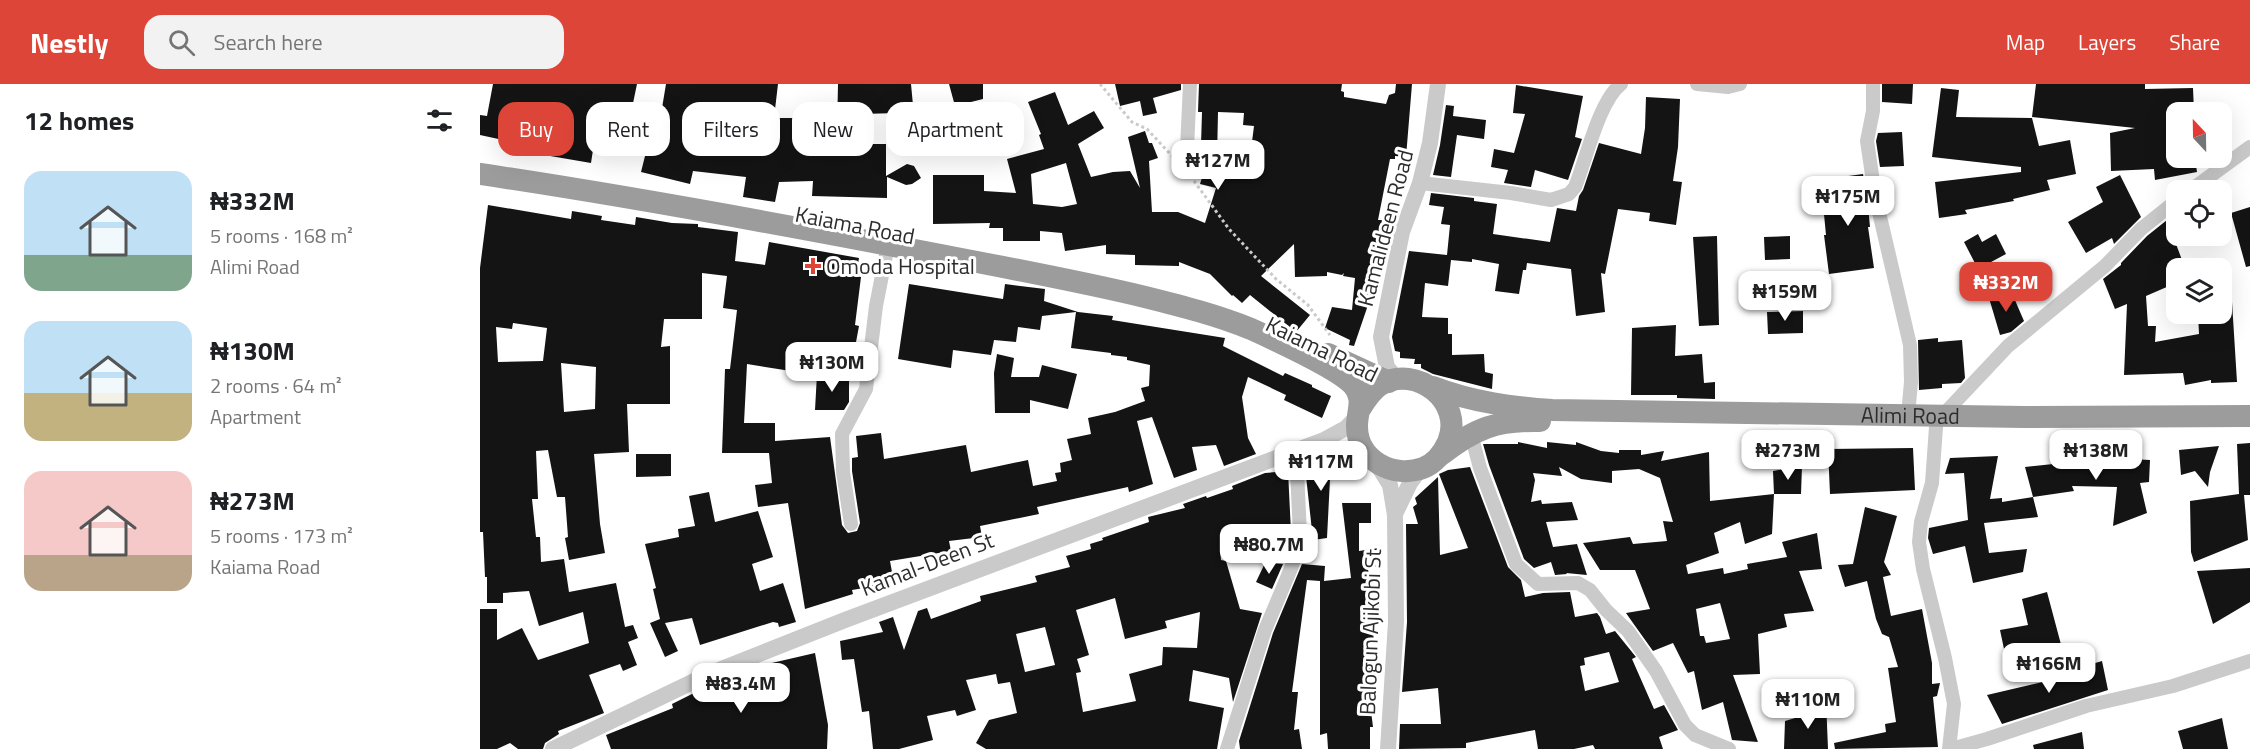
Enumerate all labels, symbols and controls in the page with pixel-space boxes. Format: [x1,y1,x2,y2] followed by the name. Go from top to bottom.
[144,15,564,69] search box
[30,21,108,64] text: Nestly
[213,25,323,59] text: Search here
[165,26,198,59] icon: search
[2006,26,2045,58] text: Map
[2078,26,2136,58] text: Layers
[2169,26,2220,58] text: Share
[24,101,134,140] text: 12 homes
[498,102,574,156] chip: Buy
[586,102,670,156] chip: Rent
[682,102,780,156] chip: Filters
[792,102,874,156] chip: New
[886,102,1024,156] chip: Apartment
[2166,102,2232,168] north arrow
[2166,102,2232,324] map controls
[423,104,456,137] icon: filters
[1176,140,1260,191] pin: ₦127M
[1185,144,1251,175] text: ₦127M
[1348,146,1422,310] street label: Kamalideen Road
[1806,176,1890,227] pin: ₦175M
[1815,180,1881,211] text: ₦175M
[2166,180,2232,246] button: locate
[210,181,295,220] text: ₦332M
[72,195,144,267] icon: home
[792,197,918,253] street label: Kaiama Road
[210,220,353,251] text: 5 rooms · 168 m²
[826,249,975,283] place label: Omoda Hospital
[210,251,300,282] text: Alimi Road
[804,257,822,275] marker: Omoda Hospital
[2166,258,2232,324] button: layers
[1964,262,2048,313] pin: ₦332M
[1973,266,2039,297] text: ₦332M
[1743,271,1827,322] pin: ₦159M
[1752,275,1818,306] text: ₦159M
[1260,307,1384,391] street label: Kaiama Road
[210,331,295,370] text: ₦130M
[790,342,874,393] pin: ₦130M
[72,345,144,417] icon: home
[799,346,865,377] text: ₦130M
[210,370,342,401] text: 2 rooms · 64 m²
[1861,398,1960,433] street label: Alimi Road
[210,401,301,432] text: Apartment
[1746,430,1830,481] pin: ₦273M
[2054,430,2138,481] pin: ₦138M
[1755,434,1821,465] text: ₦273M
[2063,434,2129,465] text: ₦138M
[1279,441,1363,492] pin: ₦117M
[1288,445,1354,476] text: ₦117M
[210,481,295,520] text: ₦273M
[72,495,144,567] icon: home
[210,520,353,551] text: 5 rooms · 173 m²
[855,523,999,605] street label: Kamal-Deen St
[1220,524,1318,575] pin: ₦80.7M
[1234,528,1304,559] text: ₦80.7M
[1350,548,1390,716] street label: Balogun Ajikobi St
[210,551,320,582] text: Kaiama Road
[2007,643,2091,694] pin: ₦166M
[2016,647,2082,678] text: ₦166M
[692,663,790,714] pin: ₦83.4M
[706,667,776,698] text: ₦83.4M
[1766,679,1850,730] pin: ₦110M
[1775,683,1841,714] text: ₦110M

